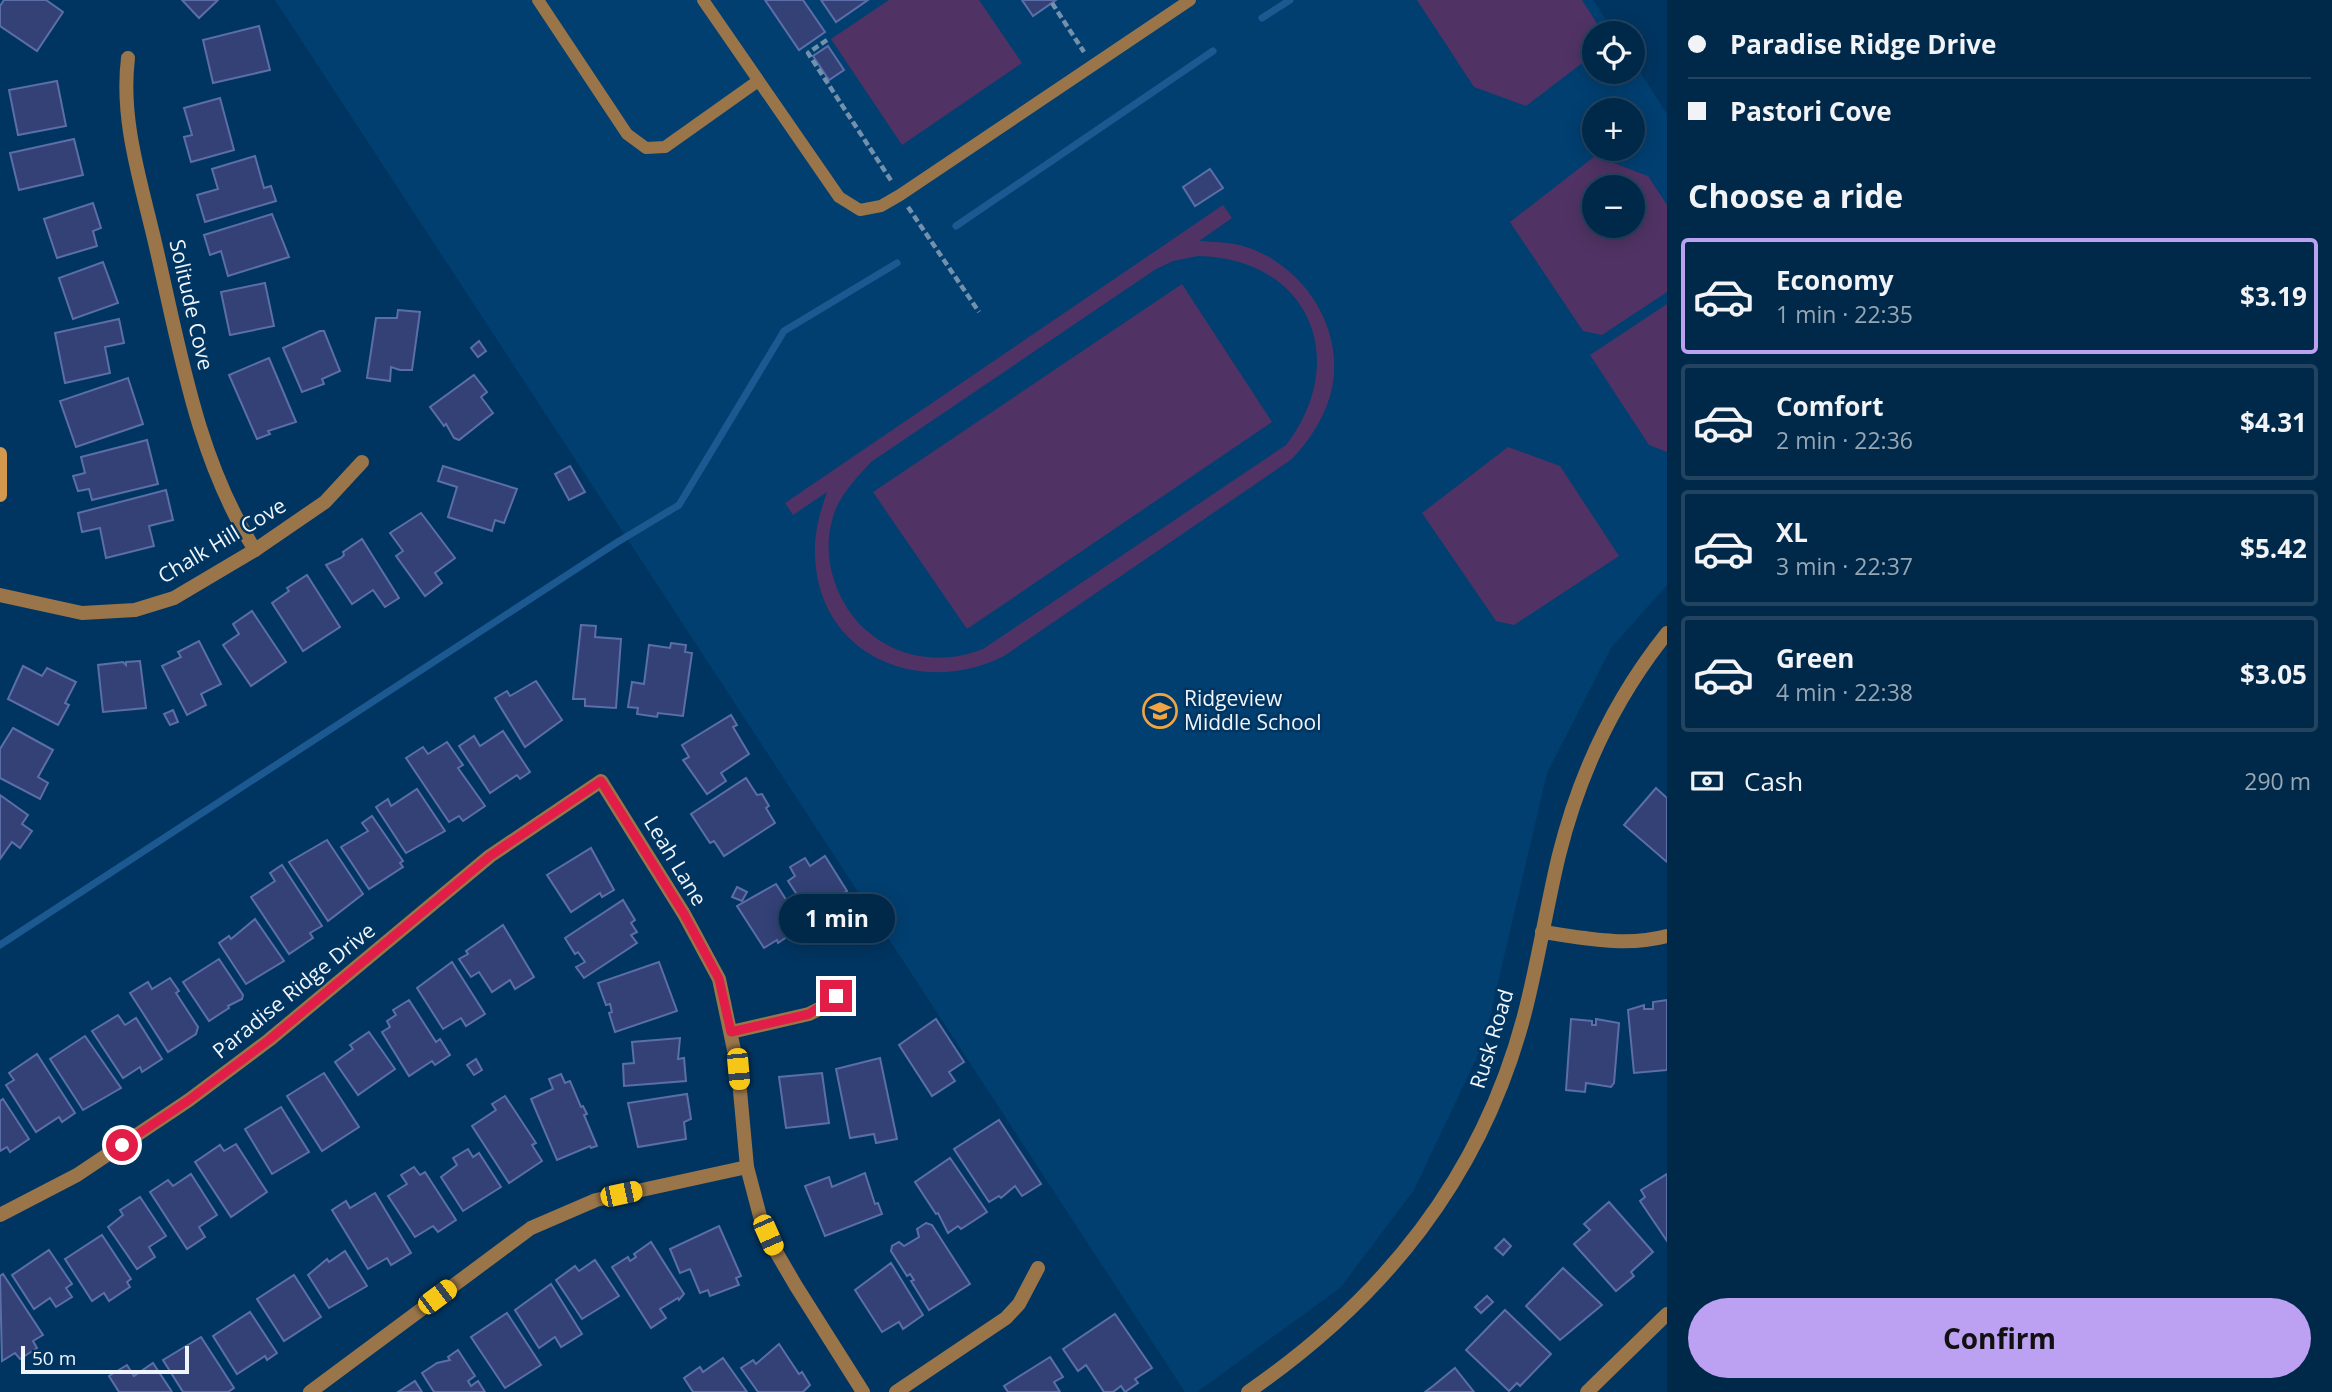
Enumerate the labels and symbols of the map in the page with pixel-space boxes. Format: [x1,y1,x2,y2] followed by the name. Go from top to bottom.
[163,237,221,373] street label: Solitude Cove
[152,491,291,589] street label: Chalk Hill Cove
[1184,684,1321,736] place label: Ridgeview Middle School
[1141,692,1179,730] school or university icon: Ridgeview Middle School
[638,810,714,911] street label: Leah Lane
[778,894,894,944] callout: 1 min
[206,916,380,1064] street label: Paradise Ridge Drive
[820,980,852,1012] route end
[1463,986,1519,1092] street label: Rusk Road
[726,1047,751,1091] car
[106,1129,138,1161] route start
[599,1179,644,1209] car
[750,1212,787,1258] car
[414,1276,461,1318] car
[21,1343,189,1375] scale bar

